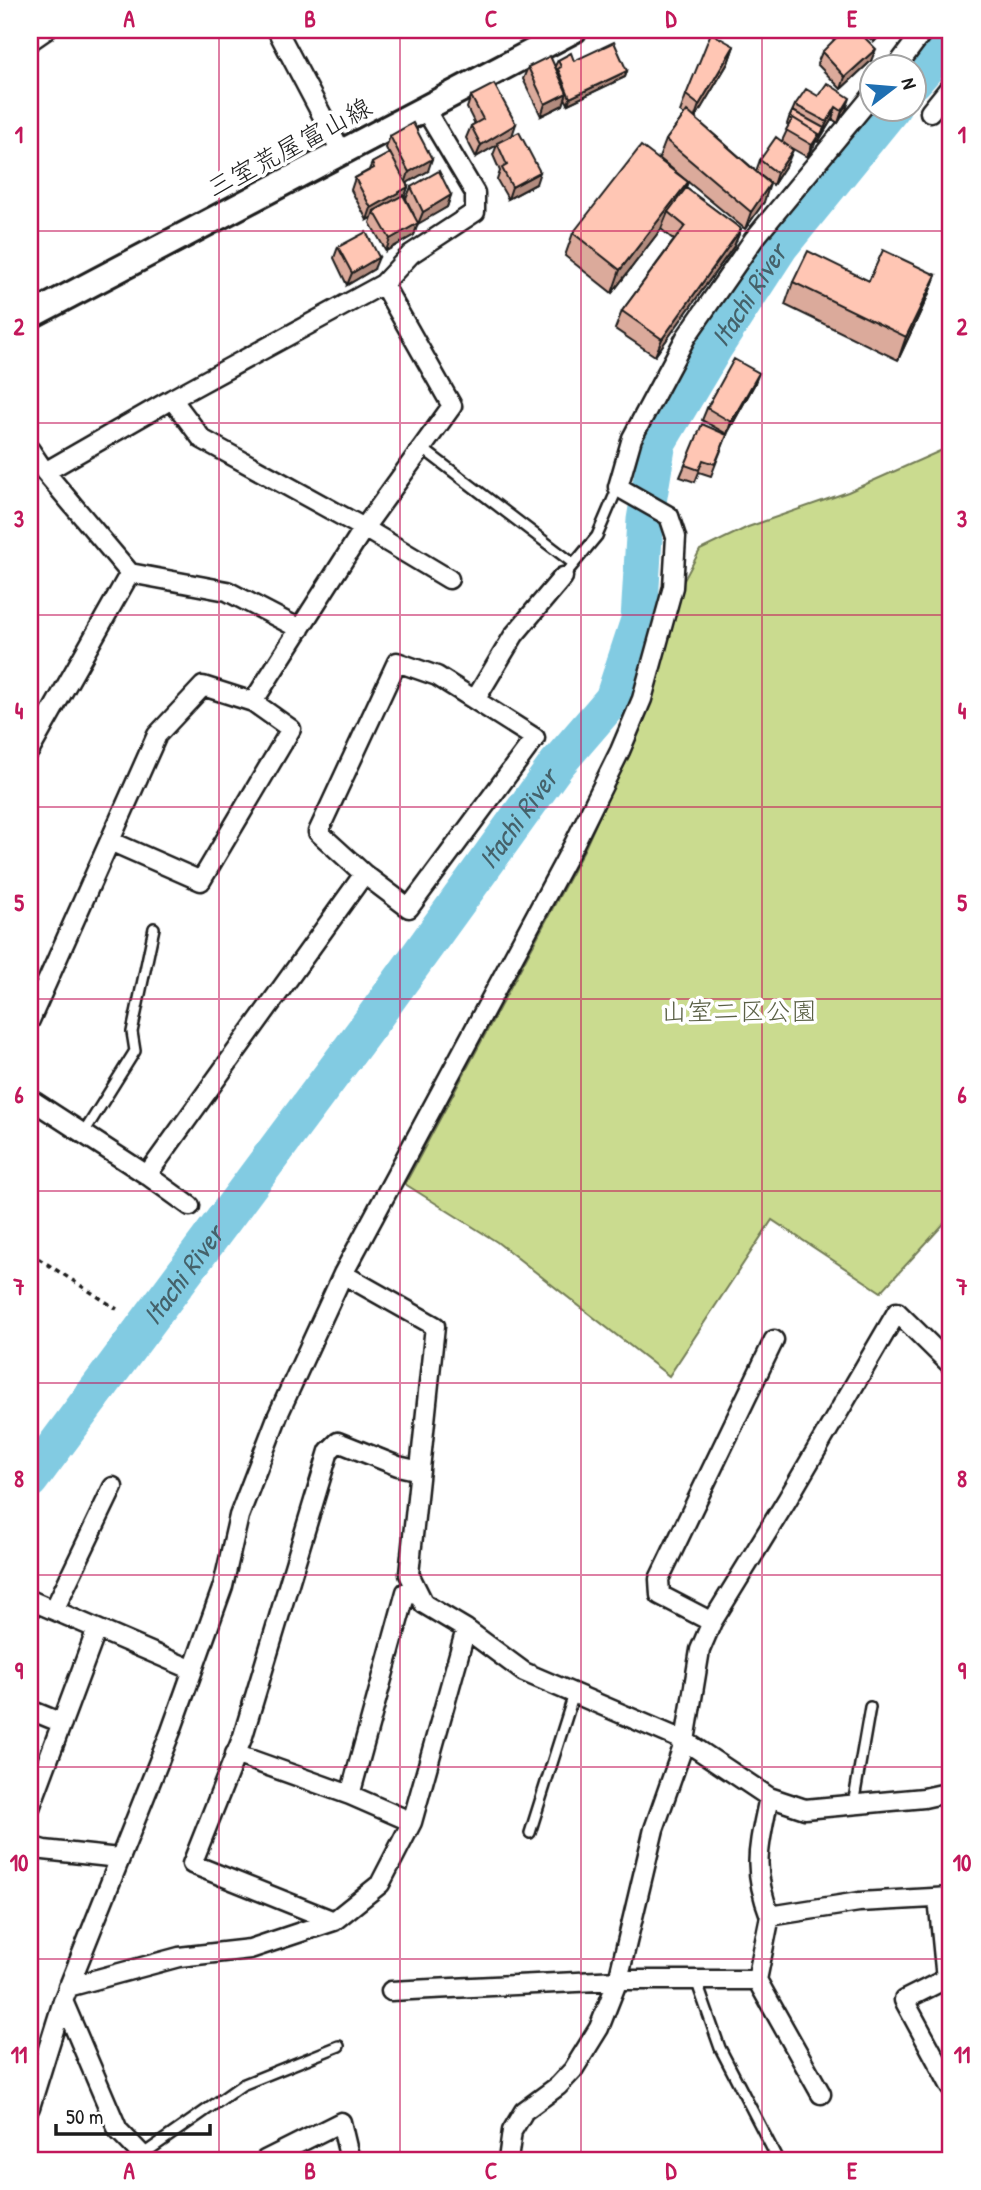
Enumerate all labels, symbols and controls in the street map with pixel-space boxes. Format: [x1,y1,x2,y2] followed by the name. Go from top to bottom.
[123,3,135,34] text: A
[304,3,316,34] text: B
[485,3,497,34] text: C
[666,3,678,34] text: D
[847,3,858,34] text: E
[858,52,928,122] north arrow
[895,75,923,92] text: N
[200,89,378,205] street label: 三室荒屋富山線
[15,119,23,150] text: 1
[958,119,966,150] text: 1
[701,234,797,353] water label: Itachi River
[14,311,25,342] text: 2
[957,311,968,342] text: 2
[14,503,24,534] text: 3
[957,503,967,534] text: 3
[15,695,24,726] text: 4
[958,695,967,726] text: 4
[469,758,569,876] water label: Itachi River
[14,887,24,918] text: 5
[957,887,967,918] text: 5
[661,993,817,1028] park label: 山室二区公園
[14,1079,24,1110] text: 6
[957,1079,967,1110] text: 6
[133,1215,234,1332] water label: Itachi River
[12,1271,25,1302] text: 7
[955,1271,968,1302] text: 7
[14,1463,24,1494] text: 8
[957,1463,967,1494] text: 8
[15,1655,24,1686] text: 9
[958,1655,967,1686] text: 9
[10,1847,28,1878] text: 10
[953,1847,971,1878] text: 10
[11,2039,27,2070] text: 11
[954,2039,970,2070] text: 11
[56,2092,210,2136] scale bar
[66,2102,103,2131] text: 50 m
[123,2155,135,2186] text: A
[304,2155,316,2186] text: B
[485,2155,497,2186] text: C
[666,2155,678,2186] text: D
[847,2155,858,2186] text: E

